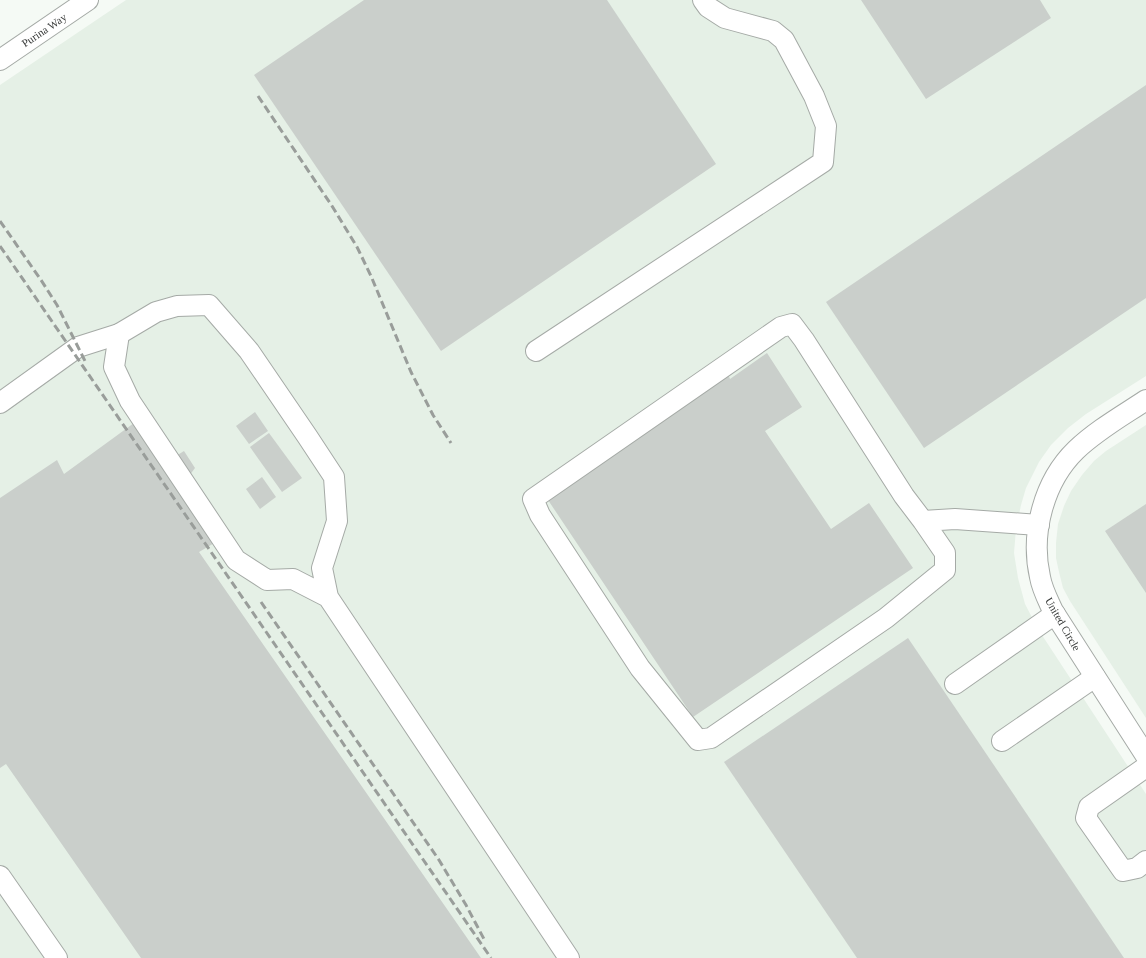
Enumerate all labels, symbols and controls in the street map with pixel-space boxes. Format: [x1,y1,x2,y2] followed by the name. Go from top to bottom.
[19,10,69,49] street label: Purina Way
[1043,595,1083,653] street label: United Circle

